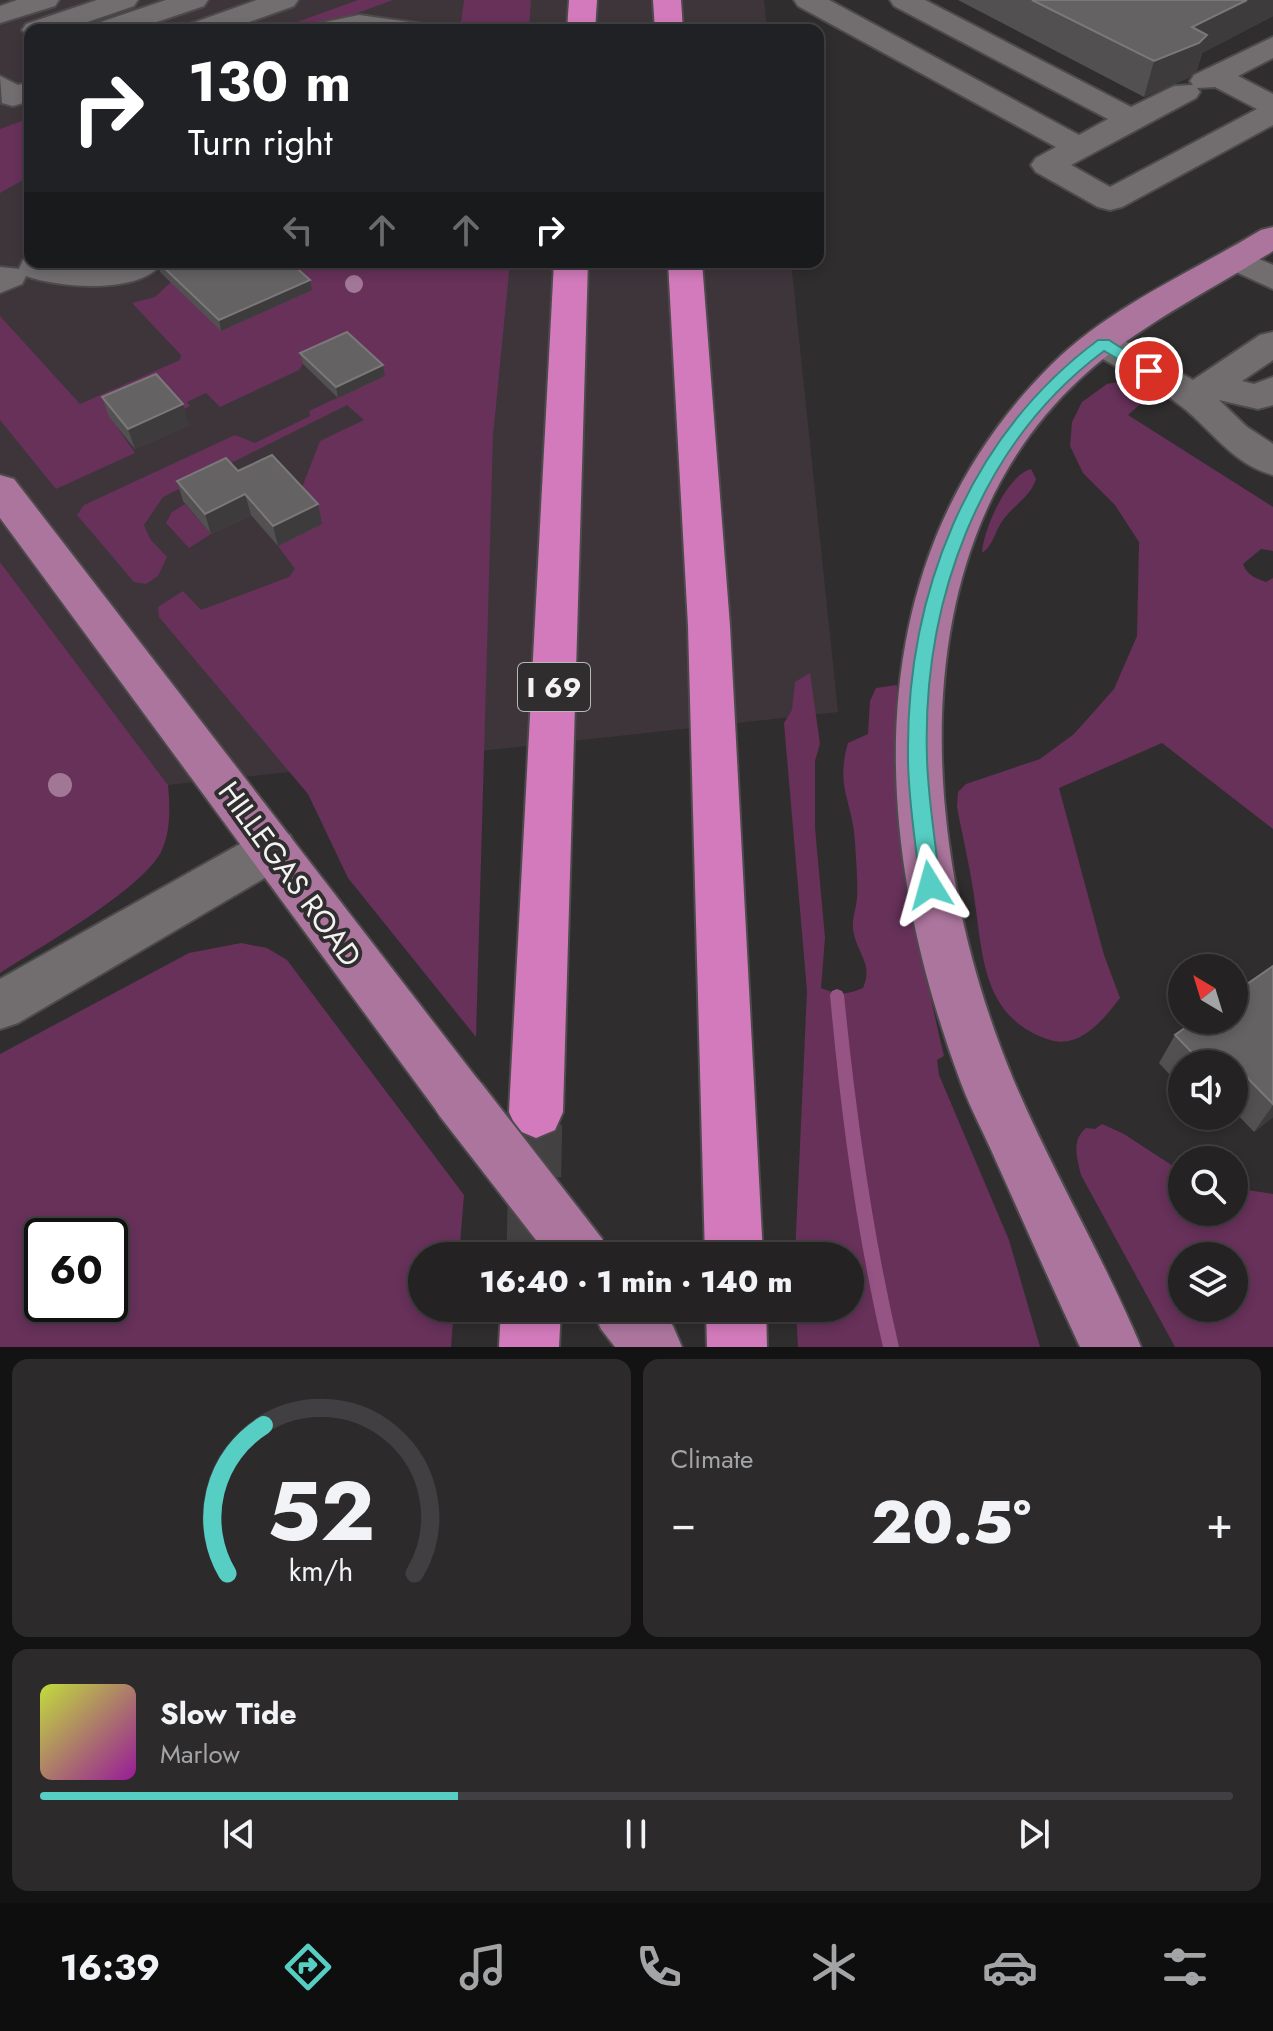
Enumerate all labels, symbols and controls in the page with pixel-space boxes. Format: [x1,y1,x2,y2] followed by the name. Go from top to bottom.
[188,41,351,122] text: 130 m
[56,56,160,160] icon: right
[188,116,333,168] text: Turn right
[276,208,320,252] icon: left
[360,208,404,252] icon: ahead
[444,208,488,252] icon: ahead
[528,208,572,252] icon: right
[1115,337,1183,405] pin
[1127,349,1171,393] icon: arrive
[518,663,590,711] road number: I 69
[208,772,372,976] street label: HILLEGAS ROAD
[888,843,972,927] position arrow
[1168,954,1248,1034] north arrow
[1168,954,1248,1322] map controls
[1168,1050,1248,1130] button: sound
[1168,1146,1248,1226] button: search
[24,1218,128,1322] speed limit sign: 60
[1168,1242,1248,1322] button: layers
[480,1260,792,1303] text: 16:40 · 1 min · 140 m
[671,1440,753,1478] text: Climate
[267,1451,375,1571] text: 52
[871,1479,1031,1566] text: 20.5°
[671,1491,696,1555] text: −
[1206,1491,1233,1555] text: +
[289,1550,354,1592] text: km/h
[160,1692,297,1735] text: Slow Tide
[160,1735,240,1773] text: Marlow
[217,1812,261,1856] icon: previous
[614,1812,658,1856] icon: pause
[1012,1812,1056,1856] icon: next
[280,1939,336,1995] icon: directions
[455,1939,511,1995] icon: music
[631,1939,687,1995] icon: phone
[806,1939,862,1995] icon: climate
[982,1939,1038,1995] icon: car
[1157,1939,1213,1995] icon: filters
[60,1941,160,1993] text: 16:39

